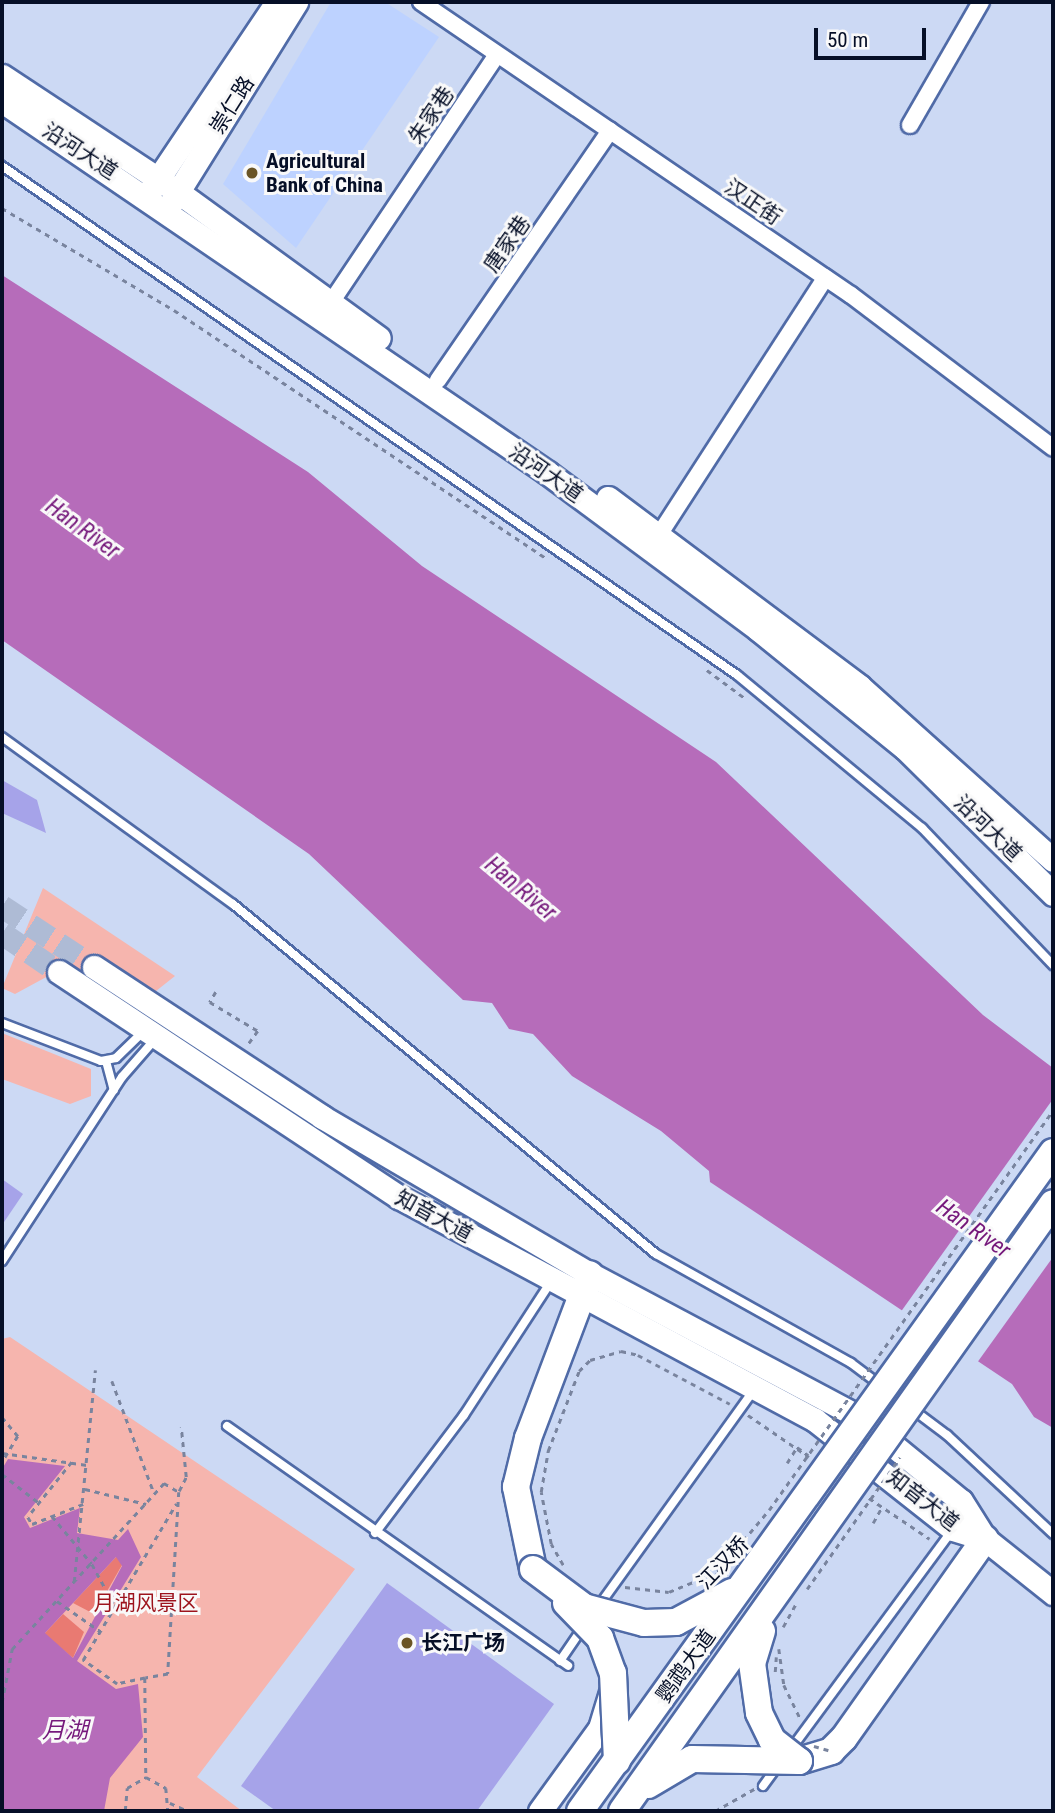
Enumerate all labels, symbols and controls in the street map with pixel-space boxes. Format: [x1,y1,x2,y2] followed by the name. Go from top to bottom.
[817,14,929,58] scale bar
[827,28,868,52] text: 50 m
[205,72,259,138] street label: 崇仁路
[403,82,459,148] street label: 朱家巷
[38,118,122,184] street label: 沿河大道
[266,148,383,198] place label: Agricultural Bank of China
[244,165,260,181] marker: Agricultural Bank of China
[720,174,786,230] street label: 汉正街
[479,211,535,277] street label: 唐家巷
[504,439,588,507] street label: 沿河大道
[40,493,124,565] water label: Han River
[949,790,1027,866] street label: 沿河大道
[479,851,561,927] water label: Han River
[391,1185,477,1247] street label: 知音大道
[931,1194,1015,1264] water label: Han River
[882,1464,964,1536] street label: 知音大道
[692,1532,754,1594] street label: 江汉桥
[94,1590,198,1616] park label: 月湖风景区
[651,1625,721,1707] street label: 鹦鹉大道
[421,1630,505,1656] place label: 长江广场
[399,1635,415,1651] marker: 长江广场
[42,1717,88,1745] water label: 月湖

